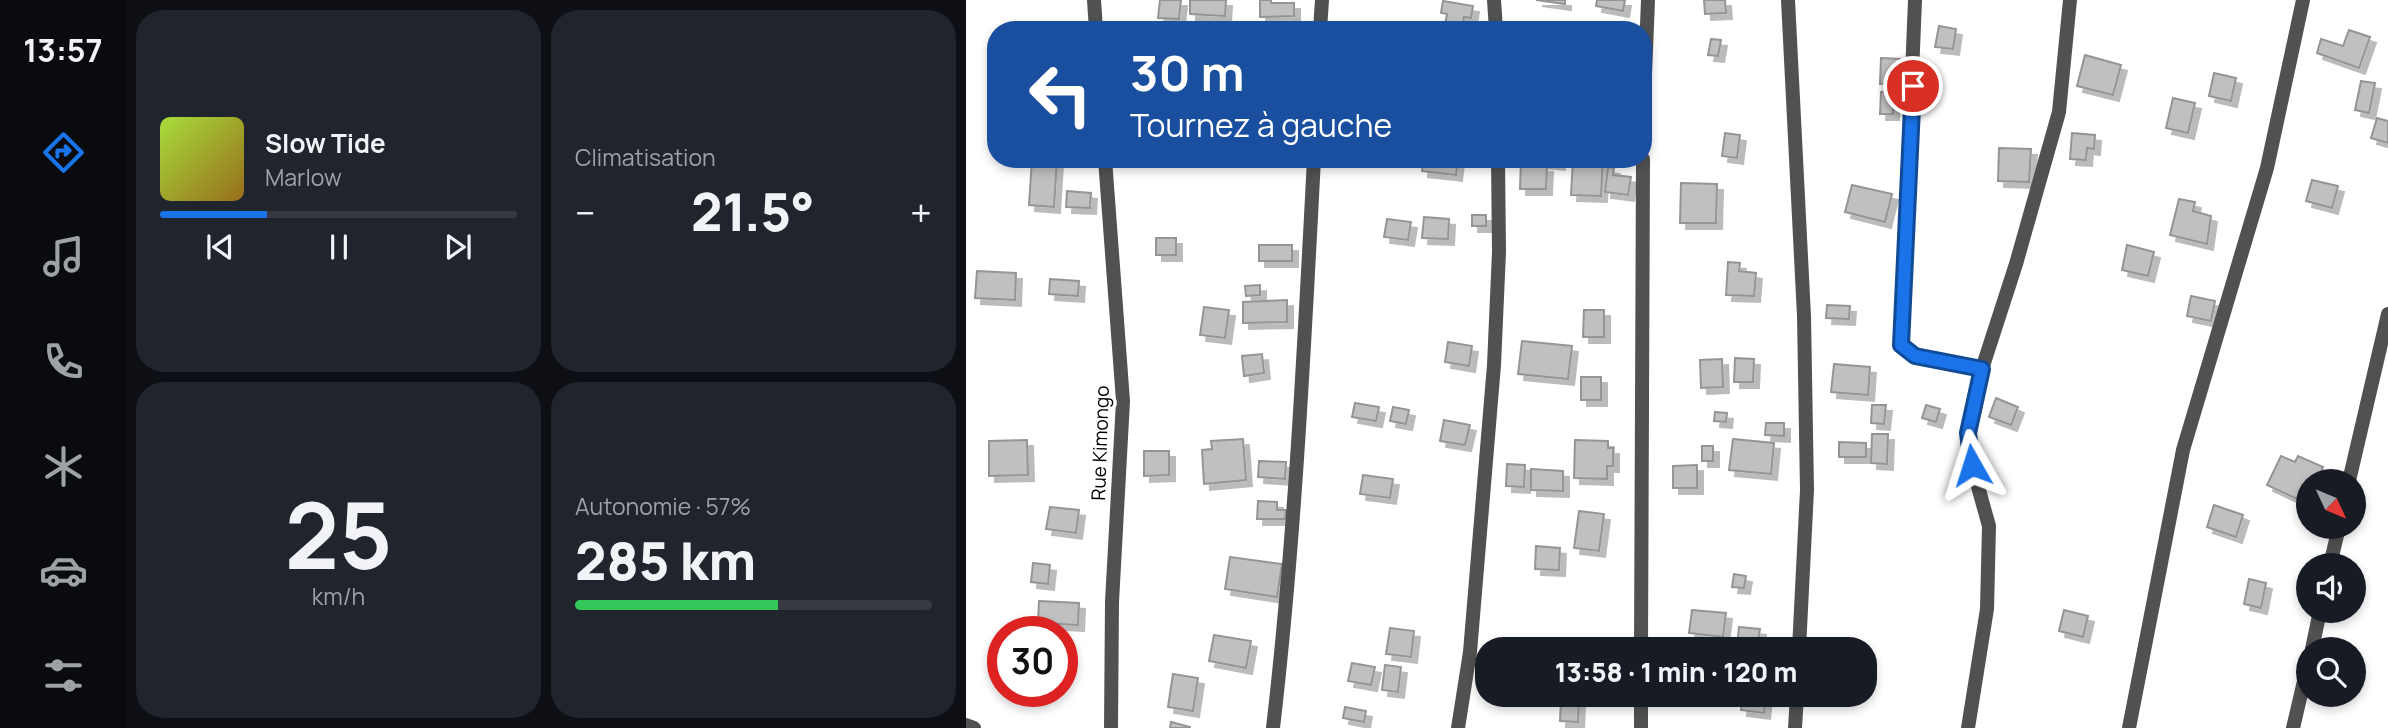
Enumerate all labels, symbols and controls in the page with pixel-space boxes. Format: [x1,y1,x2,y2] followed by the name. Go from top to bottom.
[23,28,103,72] text: 13:57
[1130,39,1245,106] text: 30 m
[1015,49,1106,140] icon: left
[1883,56,1943,116] pin
[1894,67,1932,105] icon: arrive
[1130,103,1392,147] text: Tournez à gauche
[265,125,386,161] text: Slow Tide
[39,128,88,177] icon: directions
[575,141,716,173] text: Climatisation
[265,161,342,193] text: Marlow
[691,176,815,247] text: 21.5°
[575,186,596,238] text: −
[910,186,932,238] text: +
[201,228,239,266] icon: previous
[320,228,358,266] icon: pause
[439,228,477,266] icon: next
[39,232,88,281] icon: music
[39,337,88,386] icon: phone
[1085,385,1115,501] street label: Rue Kimongo
[1935,428,2009,502] position arrow
[39,442,88,491] icon: climate
[2296,469,2366,539] north arrow
[2296,469,2366,707] map controls
[285,472,392,596] text: 25
[575,490,751,522] text: Autonomie · 57%
[575,525,756,596] text: 285 km
[39,546,88,595] icon: car
[2296,553,2366,623] button: sound
[312,580,365,612] text: km/h
[987,616,1078,707] speed limit sign: 30
[2296,637,2366,707] button: search
[39,651,88,700] icon: filters
[1555,654,1797,690] text: 13:58 · 1 min · 120 m

